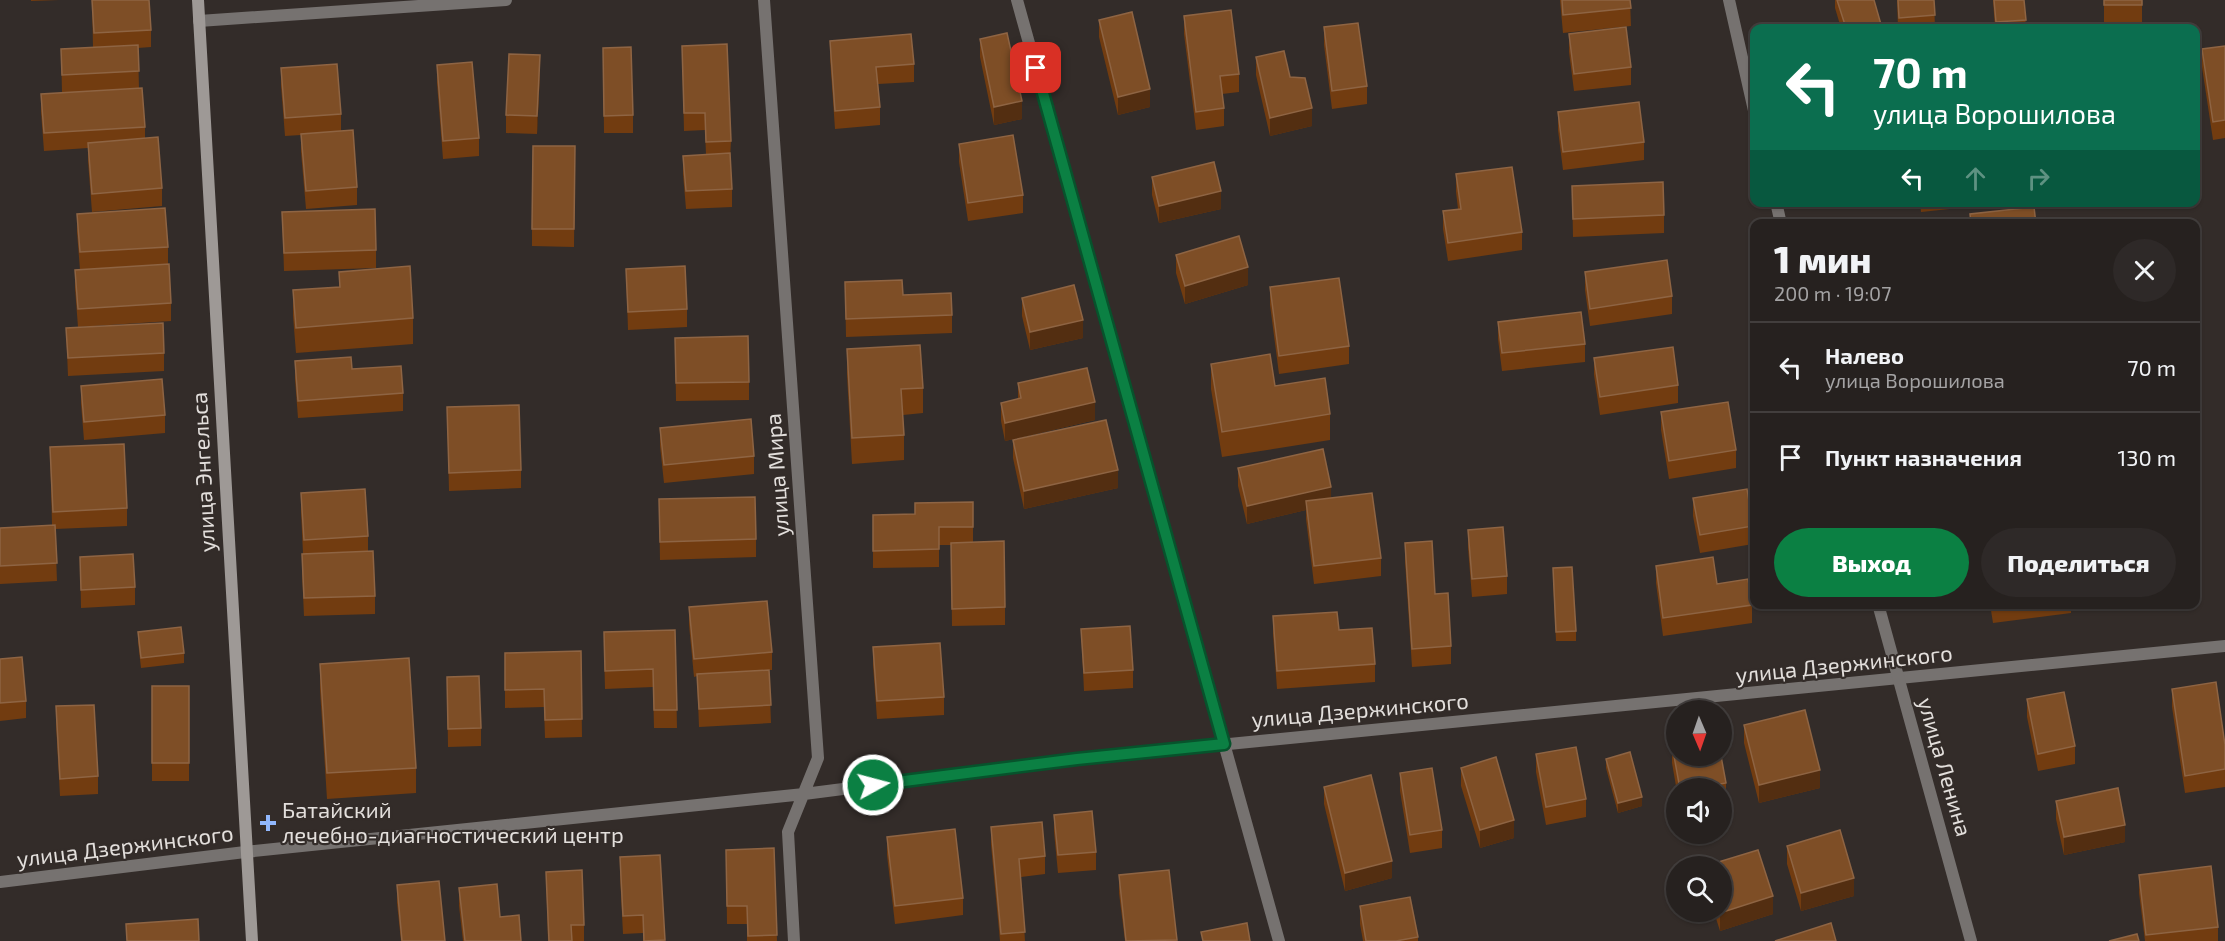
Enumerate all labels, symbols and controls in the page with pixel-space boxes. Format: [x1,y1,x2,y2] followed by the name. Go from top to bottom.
[1010,42,1061,93] pin
[1873,46,1968,96] text: 70 m
[1774,48,1852,126] icon: left
[1019,51,1052,84] icon: arrive
[1873,97,2116,129] text: улица Ворошилова
[1896,162,1929,195] icon: left
[1959,162,1992,195] icon: ahead
[2022,162,2055,195] icon: right
[1774,237,1872,280] text: 1 мин
[2113,239,2176,302] button: close
[1774,281,1891,305] text: 200 m · 19:07
[1825,342,1904,368] text: Налево
[1774,351,1807,384] icon: left
[2127,354,2176,380] text: 70 m
[1825,368,2005,392] text: улица Ворошилова
[185,391,220,553] street label: улица Энгельса
[759,412,794,538] street label: улица Мира
[1774,441,1807,474] icon: arrive
[1825,444,2022,470] text: Пункт назначения
[2118,444,2176,470] text: 130 m
[1774,528,1969,597] button: Выход
[1981,528,2176,597] button: Поделиться
[1734,639,1954,688] street label: улица Дзержинского
[1250,687,1470,732] street label: улица Дзержинского
[1913,694,1978,839] street label: улица Ленина
[1666,700,1732,766] north arrow
[1666,700,1732,922] map controls
[841,753,905,817] position arrow
[1666,778,1732,844] button: sound
[282,796,624,847] place label: Батайский лечебно-диагностический центр
[259,814,277,832] marker: Батайский лечебно-диагностический центр
[15,819,235,872] street label: улица Дзержинского
[1666,856,1732,922] button: search

